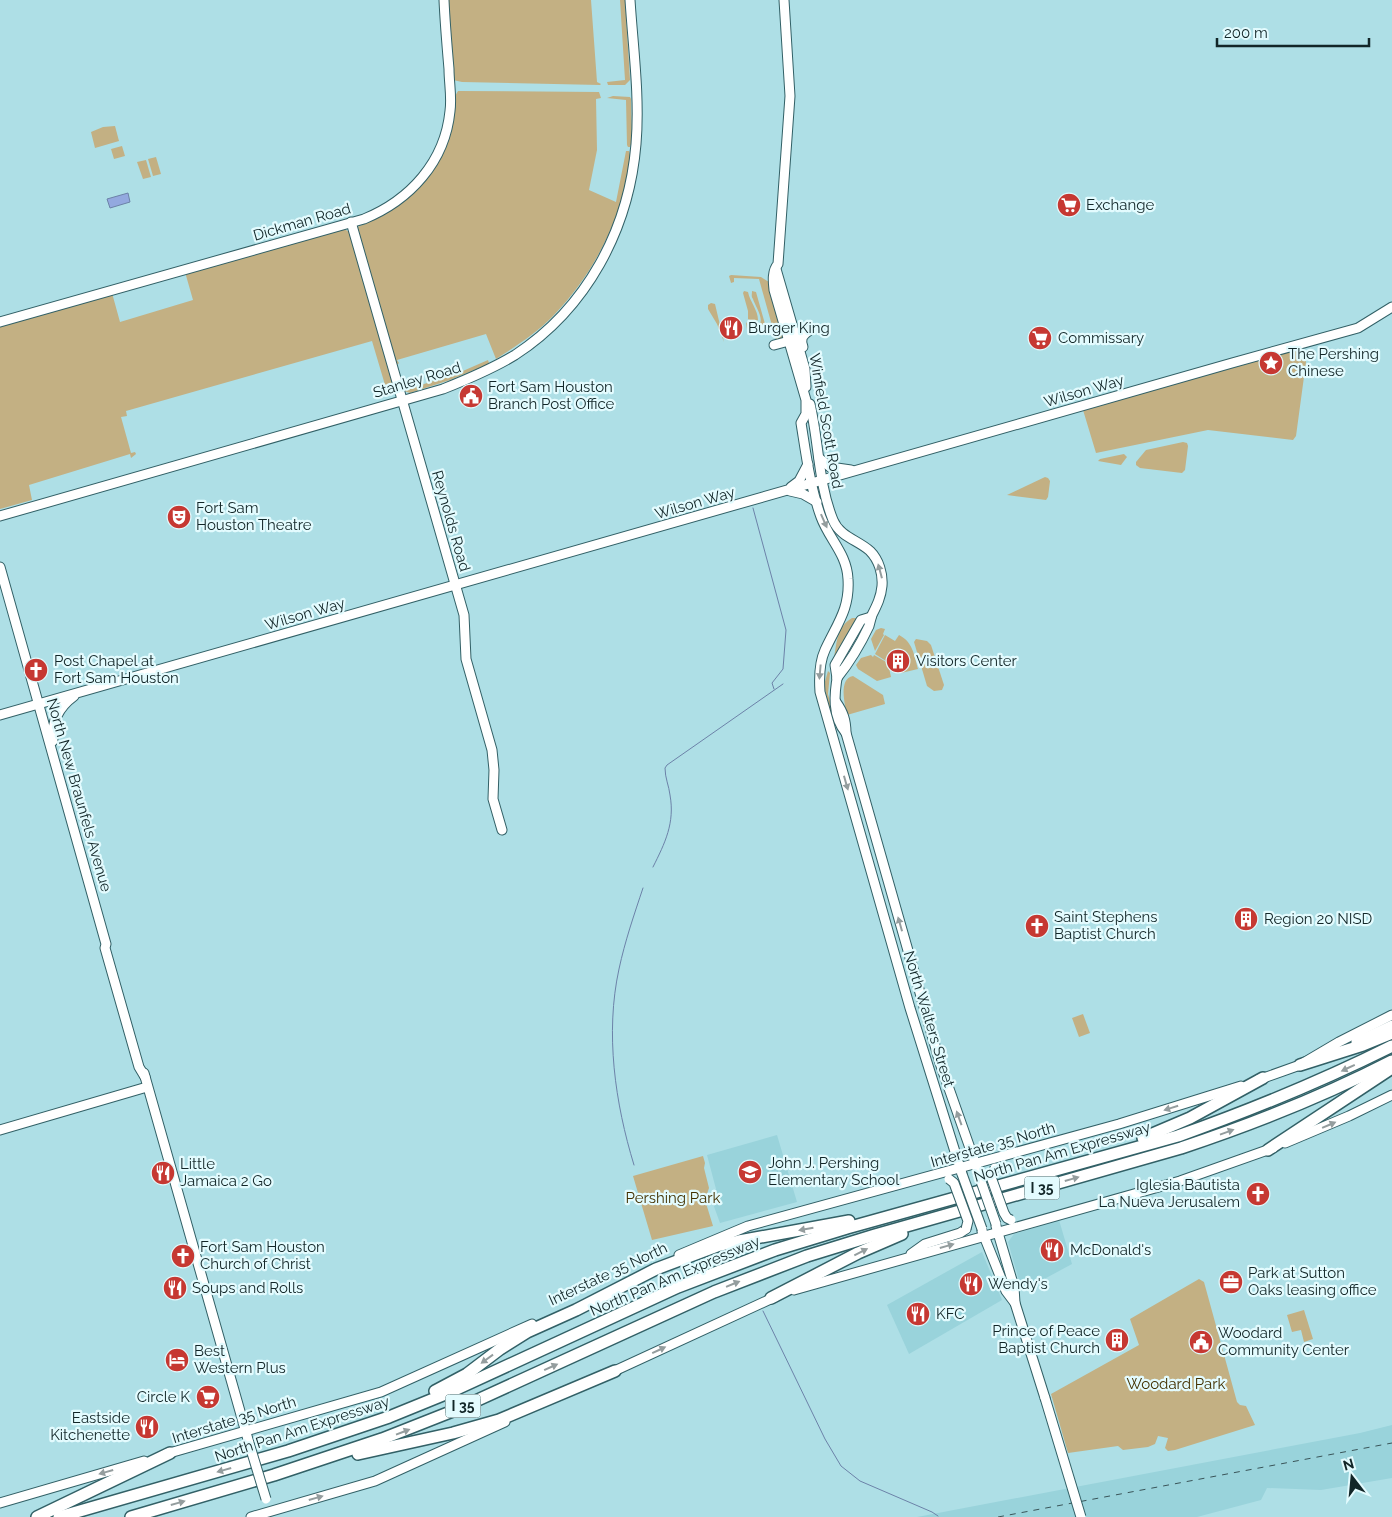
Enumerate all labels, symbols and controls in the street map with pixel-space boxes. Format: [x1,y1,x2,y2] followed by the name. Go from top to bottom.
[1217,15,1370,47] scale bar
[1224,24,1268,42] text: 200 m
[1056,192,1082,218] supermarket icon: Exchange
[1086,196,1155,214] place label: Exchange
[251,199,353,245] street label: Dickman Road
[718,315,744,341] restaurant icon: Burger King
[748,319,830,337] place label: Burger King
[1027,325,1053,351] supermarket icon: Commissary
[1058,329,1144,347] place label: Commissary
[1288,345,1379,380] place label: The Pershing Chinese
[1258,350,1284,376] place icon: The Pershing Chinese
[805,352,847,490] street label: Winfield Scott Road
[371,358,463,402] street label: Stanley Road
[1042,371,1126,411] street label: Wilson Way
[488,378,615,413] place label: Fort Sam Houston Branch Post Office
[458,383,484,409] public building icon: Fort Sam Houston Branch Post Office
[428,468,474,574] street label: Reynolds Road
[653,483,737,523] street label: Wilson Way
[196,499,312,534] place label: Fort Sam Houston Theatre
[166,504,192,530] theatre icon: Fort Sam Houston Theatre
[820,514,828,528] one-way arrow
[876,563,884,578] one-way arrow
[263,594,347,634] street label: Wilson Way
[885,648,911,674] building icon: Visitors Center
[54,652,179,687] place label: Post Chapel at Fort Sam Houston
[916,652,1018,670] place label: Visitors Center
[23,657,49,683] church icon: Post Chapel at Fort Sam Houston
[816,664,824,680] one-way arrow
[43,696,115,894] street label: North New Braunfels Avenue
[843,776,851,791] one-way arrow
[1233,906,1259,932] building icon: Region 20 NISD
[1054,908,1158,943] place label: Saint Stephens Baptist Church
[1264,910,1373,928] place label: Region 20 NISD
[1024,913,1050,939] church icon: Saint Stephens Baptist Church
[896,916,904,931] one-way arrow
[900,949,958,1089] street label: North Walters Street
[1341,1064,1355,1072] one-way arrow
[1164,1105,1179,1113] one-way arrow
[955,1110,963,1125] one-way arrow
[972,1118,1152,1186] street label: North Pan Am Expressway
[929,1119,1057,1171] street label: Interstate 35 North
[1322,1120,1336,1128] one-way arrow
[1220,1128,1235,1136] one-way arrow
[768,1154,900,1189] place label: John J. Pershing Elementary School
[180,1155,272,1190] place label: Little Jamaica 2 Go
[737,1159,763,1185] school or university icon: John J. Pershing Elementary School
[150,1160,176,1186] restaurant icon: Little Jamaica 2 Go
[1064,1175,1079,1183] one-way arrow
[1024,1176,1060,1200] road number: I 35
[1099,1176,1240,1211] place label: Iglesia Bautista La Nueva Jerusalem
[1245,1181,1271,1207] church icon: Iglesia Bautista La Nueva Jerusalem
[626,1189,721,1207] park label: Pershing Park
[797,1226,813,1234] one-way arrow
[587,1232,763,1320] street label: North Pan Am Expressway
[1039,1237,1065,1263] restaurant icon: McDonald's
[200,1238,325,1273] place label: Fort Sam Houston Church of Christ
[546,1239,670,1309] street label: Interstate 35 North
[1070,1241,1151,1259] place label: McDonald's
[940,1242,955,1250] one-way arrow
[170,1243,196,1269] church icon: Fort Sam Houston Church of Christ
[854,1248,868,1256] one-way arrow
[1248,1264,1377,1299] place label: Park at Sutton Oaks leasing office
[1218,1269,1244,1295] office icon: Park at Sutton Oaks leasing office
[958,1271,984,1297] restaurant icon: Wendy's
[162,1275,188,1301] restaurant icon: Soups and Rolls
[988,1275,1048,1293] place label: Wendy's
[192,1279,303,1297] place label: Soups and Rolls
[726,1280,740,1288] one-way arrow
[905,1301,931,1327] restaurant icon: KFC
[936,1305,965,1323] place label: KFC
[992,1322,1100,1357] place label: Prince of Peace Baptist Church
[1218,1324,1350,1359] place label: Woodard Community Center
[1104,1327,1130,1353] building icon: Prince of Peace Baptist Church
[1188,1329,1214,1355] public building icon: Woodard Community Center
[194,1342,286,1377] place label: Best Western Plus
[652,1346,666,1354] one-way arrow
[164,1347,190,1373] hotel icon: Best Western Plus
[480,1354,494,1364] one-way arrow
[544,1362,558,1370] one-way arrow
[1127,1375,1225,1393] park label: Woodard Park
[195,1384,221,1410] supermarket icon: Circle K
[137,1388,190,1406] place label: Circle K
[212,1392,392,1466] street label: North Pan Am Expressway
[170,1393,298,1447] street label: Interstate 35 North
[446,1394,480,1418] road number: I 35
[50,1409,130,1444] place label: Eastside Kitchenette
[134,1414,160,1440] restaurant icon: Eastside Kitchenette
[395,1427,410,1435] one-way arrow
[1327,1452,1377,1502] north arrow
[1341,1455,1356,1474] text: N
[216,1466,231,1474] one-way arrow
[98,1469,113,1477] one-way arrow
[309,1494,324,1502] one-way arrow
[170,1499,185,1507] one-way arrow

